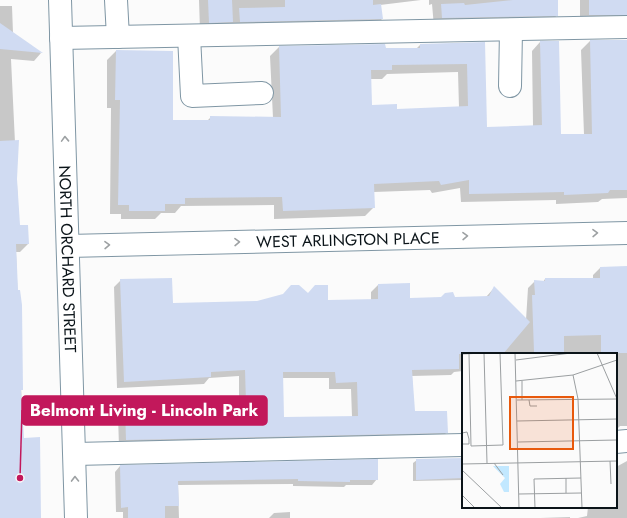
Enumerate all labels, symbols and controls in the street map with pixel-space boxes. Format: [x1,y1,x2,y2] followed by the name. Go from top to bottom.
[61,136,69,142] one-way arrow
[54,165,82,353] street label: NORTH ORCHARD STREET
[256,226,440,253] street label: WEST ARLINGTON PLACE
[592,229,598,238] one-way arrow
[462,232,468,241] one-way arrow
[234,238,240,246] one-way arrow
[104,241,110,249] one-way arrow
[462,353,617,508] inset map
[22,396,267,425] callout: Belmont Living - Lincoln Park
[30,398,259,422] text: Belmont Living - Lincoln Park
[71,476,79,482] one-way arrow

